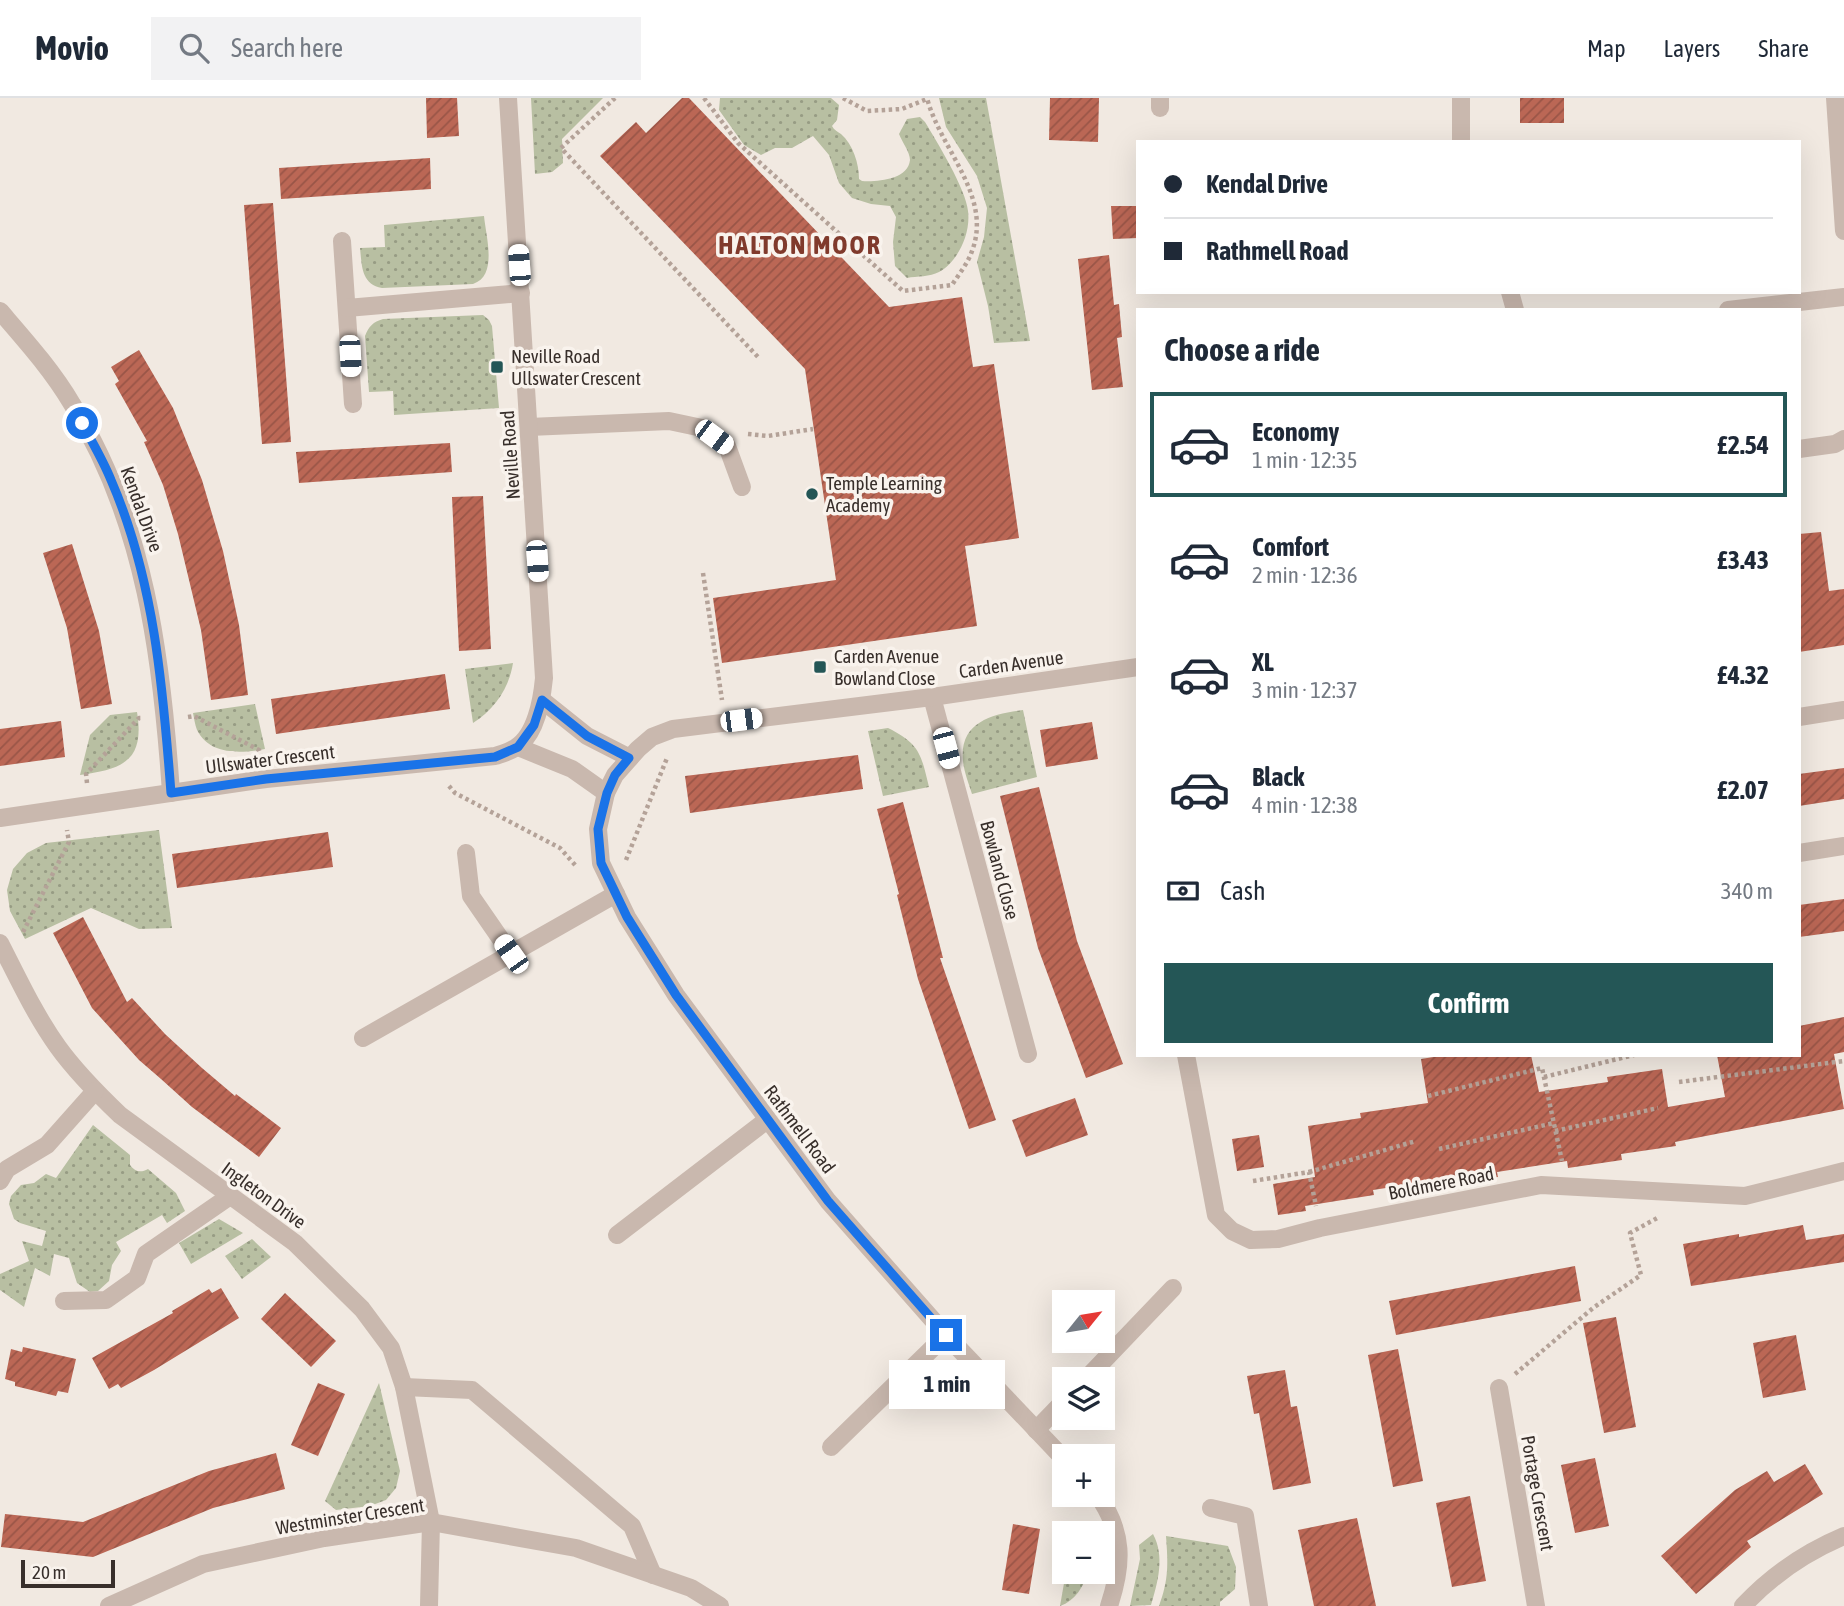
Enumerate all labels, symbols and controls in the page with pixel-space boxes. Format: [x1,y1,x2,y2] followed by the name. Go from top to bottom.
[151,17,641,80] search box
[35,29,109,67] text: Movio
[175,29,213,67] icon: search
[231,33,343,63] text: Search here
[1587,35,1626,62] text: Map
[1664,35,1720,62] text: Layers
[1758,35,1809,62] text: Share
[1206,169,1328,199] text: Kendal Drive
[718,230,882,260] district label: HALTON MOOR
[1206,236,1349,266] text: Rathmell Road
[508,243,531,287] car
[1164,331,1320,368] text: Choose a ride
[339,334,362,378] car
[511,345,641,389] place label: Neville Road Ullswater Crescent
[489,359,505,375] marker: Neville Road Ullswater Crescent
[66,407,98,439] route start
[496,410,524,500] street label: Neville Road
[1168,413,1231,476] icon: car
[691,416,738,458] car
[1252,417,1339,447] text: Economy
[1717,430,1769,460] text: £2.54
[1252,447,1358,473] text: 1 min · 12:35
[116,463,168,555] street label: Kendal Drive
[826,472,943,516] place label: Temple Learning Academy
[804,486,820,502] marker: Temple Learning Academy
[1168,528,1231,591] icon: car
[1252,532,1329,562] text: Comfort
[526,539,549,583] car
[1717,545,1769,575] text: £3.43
[1252,562,1358,588] text: 2 min · 12:36
[1168,643,1231,706] icon: car
[834,645,939,689] place label: Carden Avenue Bowland Close
[957,646,1065,682] street label: Carden Avenue
[1252,647,1274,677] text: XL
[812,659,828,675] marker: Carden Avenue Bowland Close
[1717,660,1769,690] text: £4.32
[1252,677,1358,703] text: 3 min · 12:37
[719,707,764,733] car
[931,725,962,771] car
[204,740,336,778] street label: Ullswater Crescent
[1168,758,1231,821] icon: car
[1252,762,1304,792] text: Black
[1717,775,1769,805] text: £2.07
[1252,792,1358,818] text: 4 min · 12:38
[976,818,1024,922] street label: Bowland Close
[1164,872,1202,910] icon: cash
[1220,876,1266,906] text: Cash
[1721,878,1773,904] text: 340 m
[491,931,532,977] car
[1164,963,1773,1043] button: Confirm
[760,1081,840,1177] street label: Rathmell Road
[218,1157,310,1233] street label: Ingleton Drive
[1386,1162,1496,1204] street label: Boldmere Road
[1052,1290,1115,1353] north arrow
[1052,1290,1115,1584] map controls
[930,1319,962,1351] route end
[888,1360,1004,1408] callout: 1 min
[1052,1367,1115,1430] button: layers
[924,1371,970,1397] text: 1 min
[1517,1434,1559,1552] street label: Portage Crescent
[1052,1444,1115,1507] button: +
[274,1493,426,1539] street label: Westminster Crescent
[1052,1521,1115,1584] button: −
[21,1557,116,1589] scale bar
[32,1561,66,1583] text: 20 m

